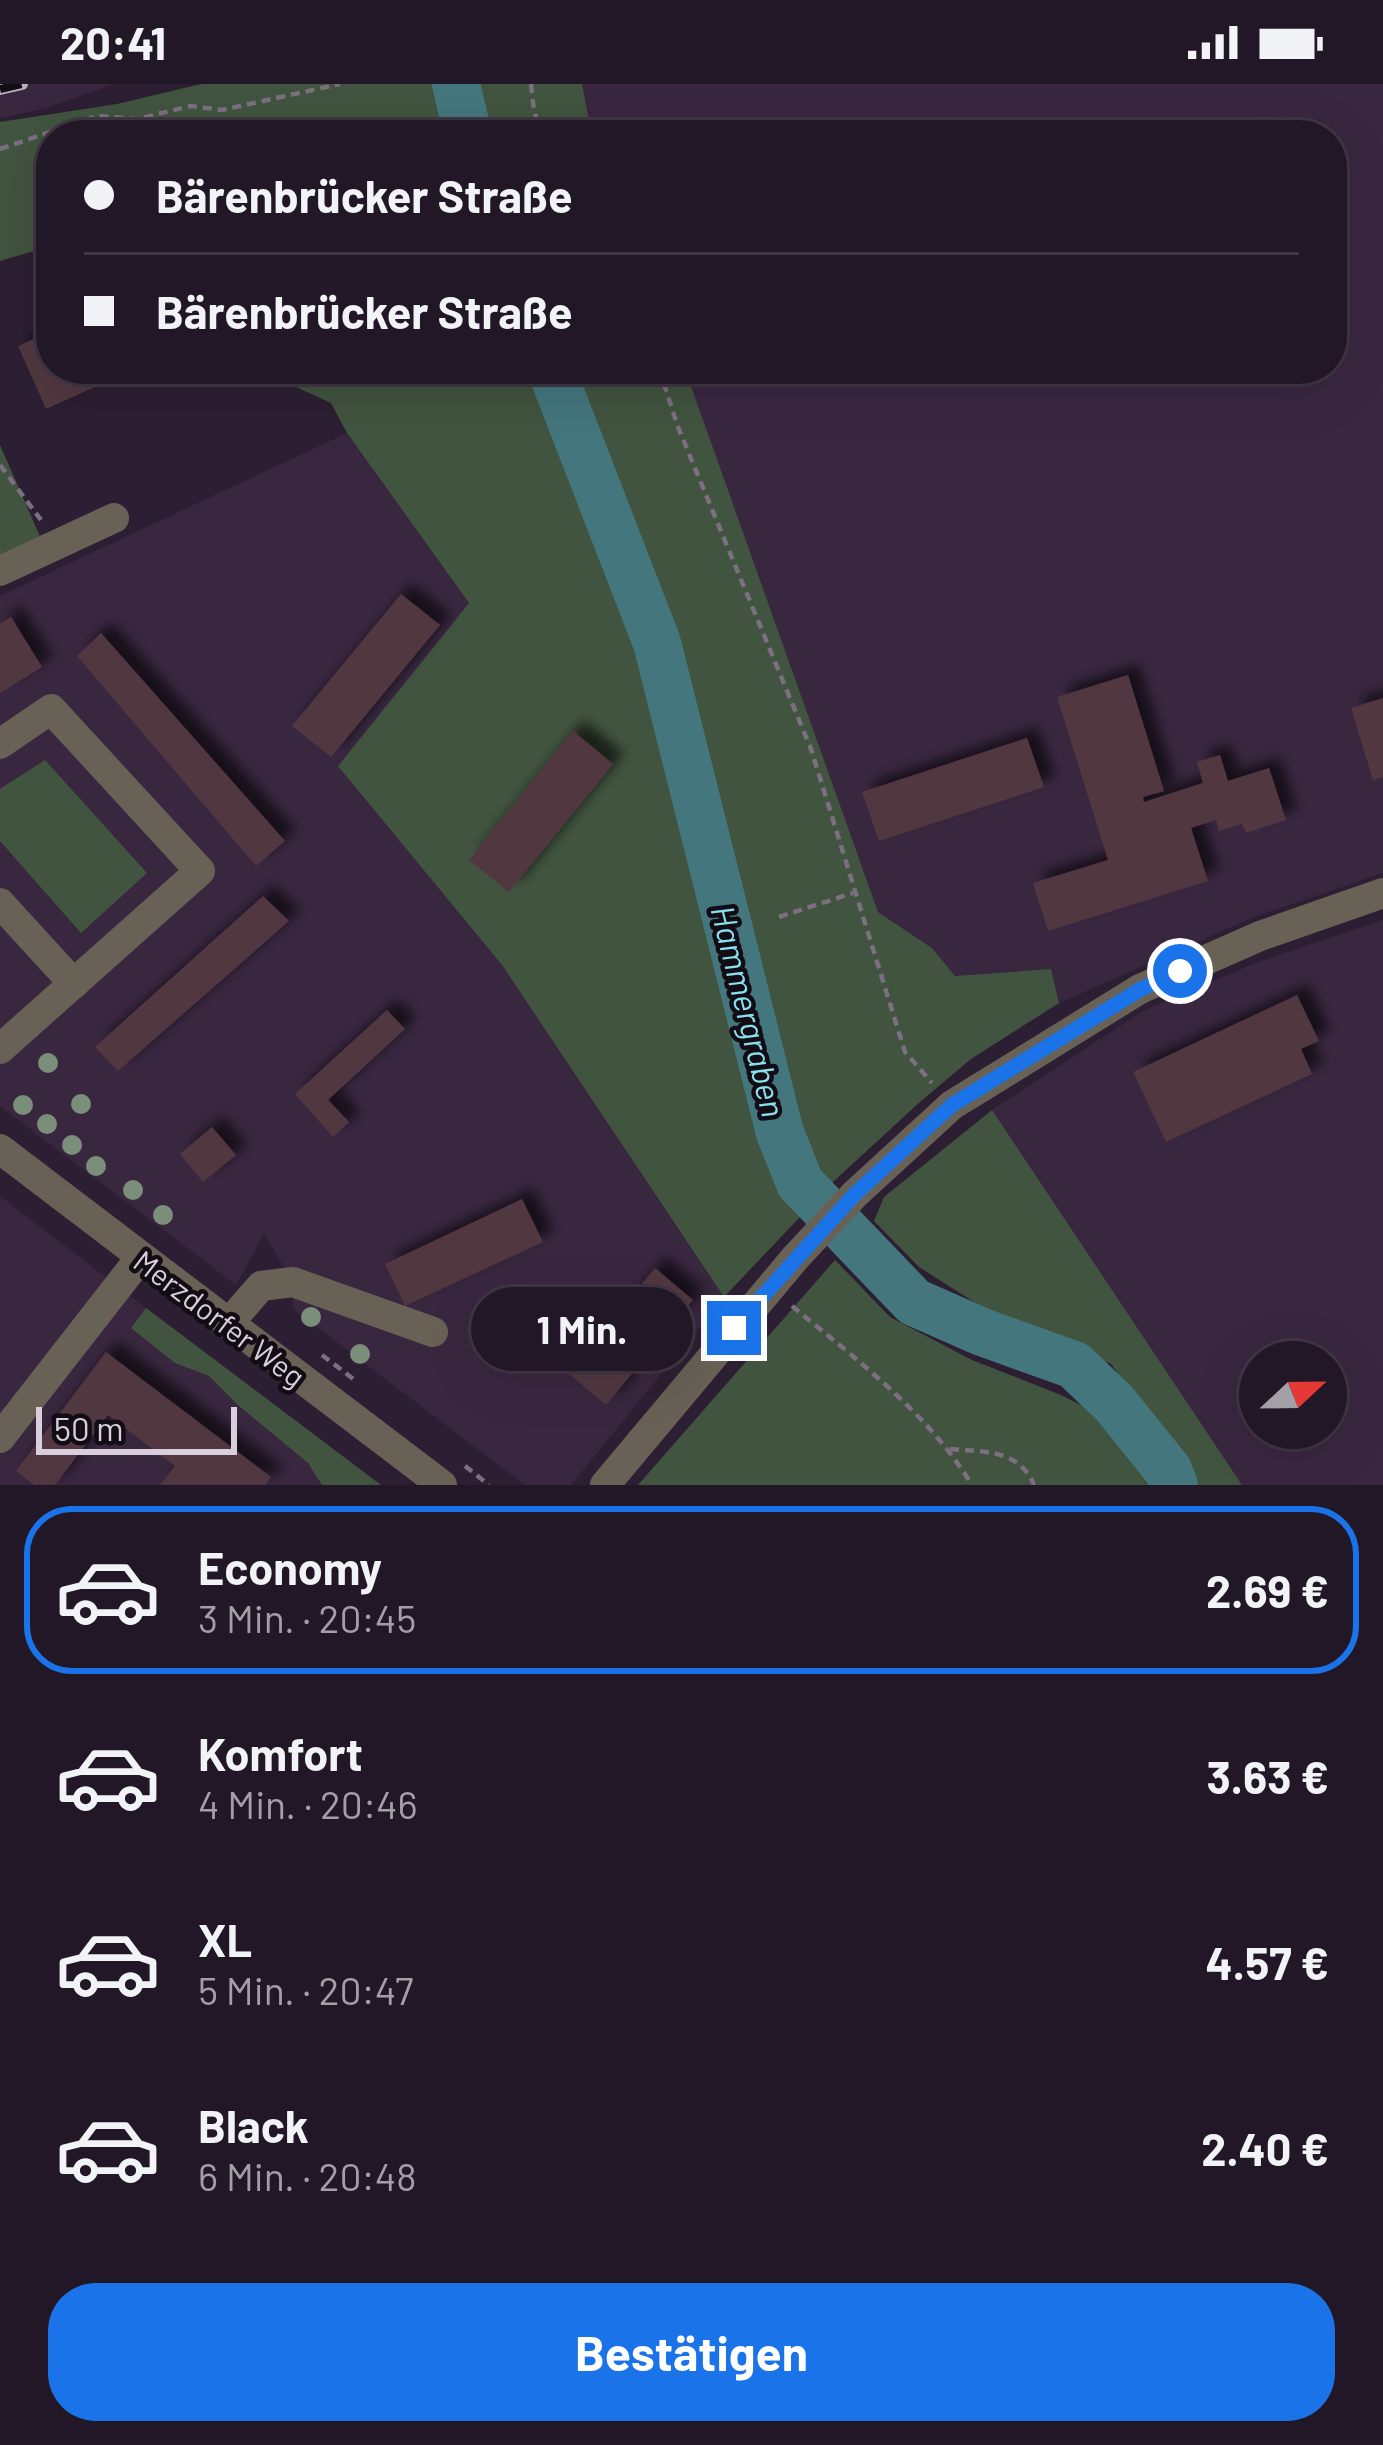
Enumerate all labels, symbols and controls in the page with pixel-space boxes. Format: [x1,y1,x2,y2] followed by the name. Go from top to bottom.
[60,15,166,69] text: 20:41
[156,168,573,222] text: Bärenbrücker Straße
[156,284,573,338] text: Bärenbrücker Straße
[703,901,795,1121] water label: Hammergraben
[1153,944,1207,998] route start
[127,1242,313,1394] street label: Merzdorfer Weg
[470,1286,692,1370] callout: 1 Min.
[707,1301,761,1355] route end
[537,1305,628,1352] text: 1 Min.
[1239,1341,1347,1449] north arrow
[1239,1341,1347,1449] map controls
[36,1401,237,1454] scale bar
[54,1408,124,1448] text: 50 m
[54,1536,162,1644] icon: car
[198,1540,382,1594] text: Economy
[1206,1563,1329,1617] text: 2.69 €
[198,1594,416,1641] text: 3 Min. · 20:45
[54,1722,162,1830] icon: car
[198,1726,363,1780] text: Komfort
[1207,1749,1329,1803] text: 3.63 €
[198,1780,418,1827] text: 4 Min. · 20:46
[54,1908,162,2016] icon: car
[198,1912,252,1966] text: XL
[1206,1935,1329,1989] text: 4.57 €
[198,1966,413,2013] text: 5 Min. · 20:47
[54,2094,162,2202] icon: car
[198,2098,309,2152] text: Black
[1201,2121,1329,2175] text: 2.40 €
[198,2152,417,2199] text: 6 Min. · 20:48
[48,2283,1335,2421] button: Bestätigen

